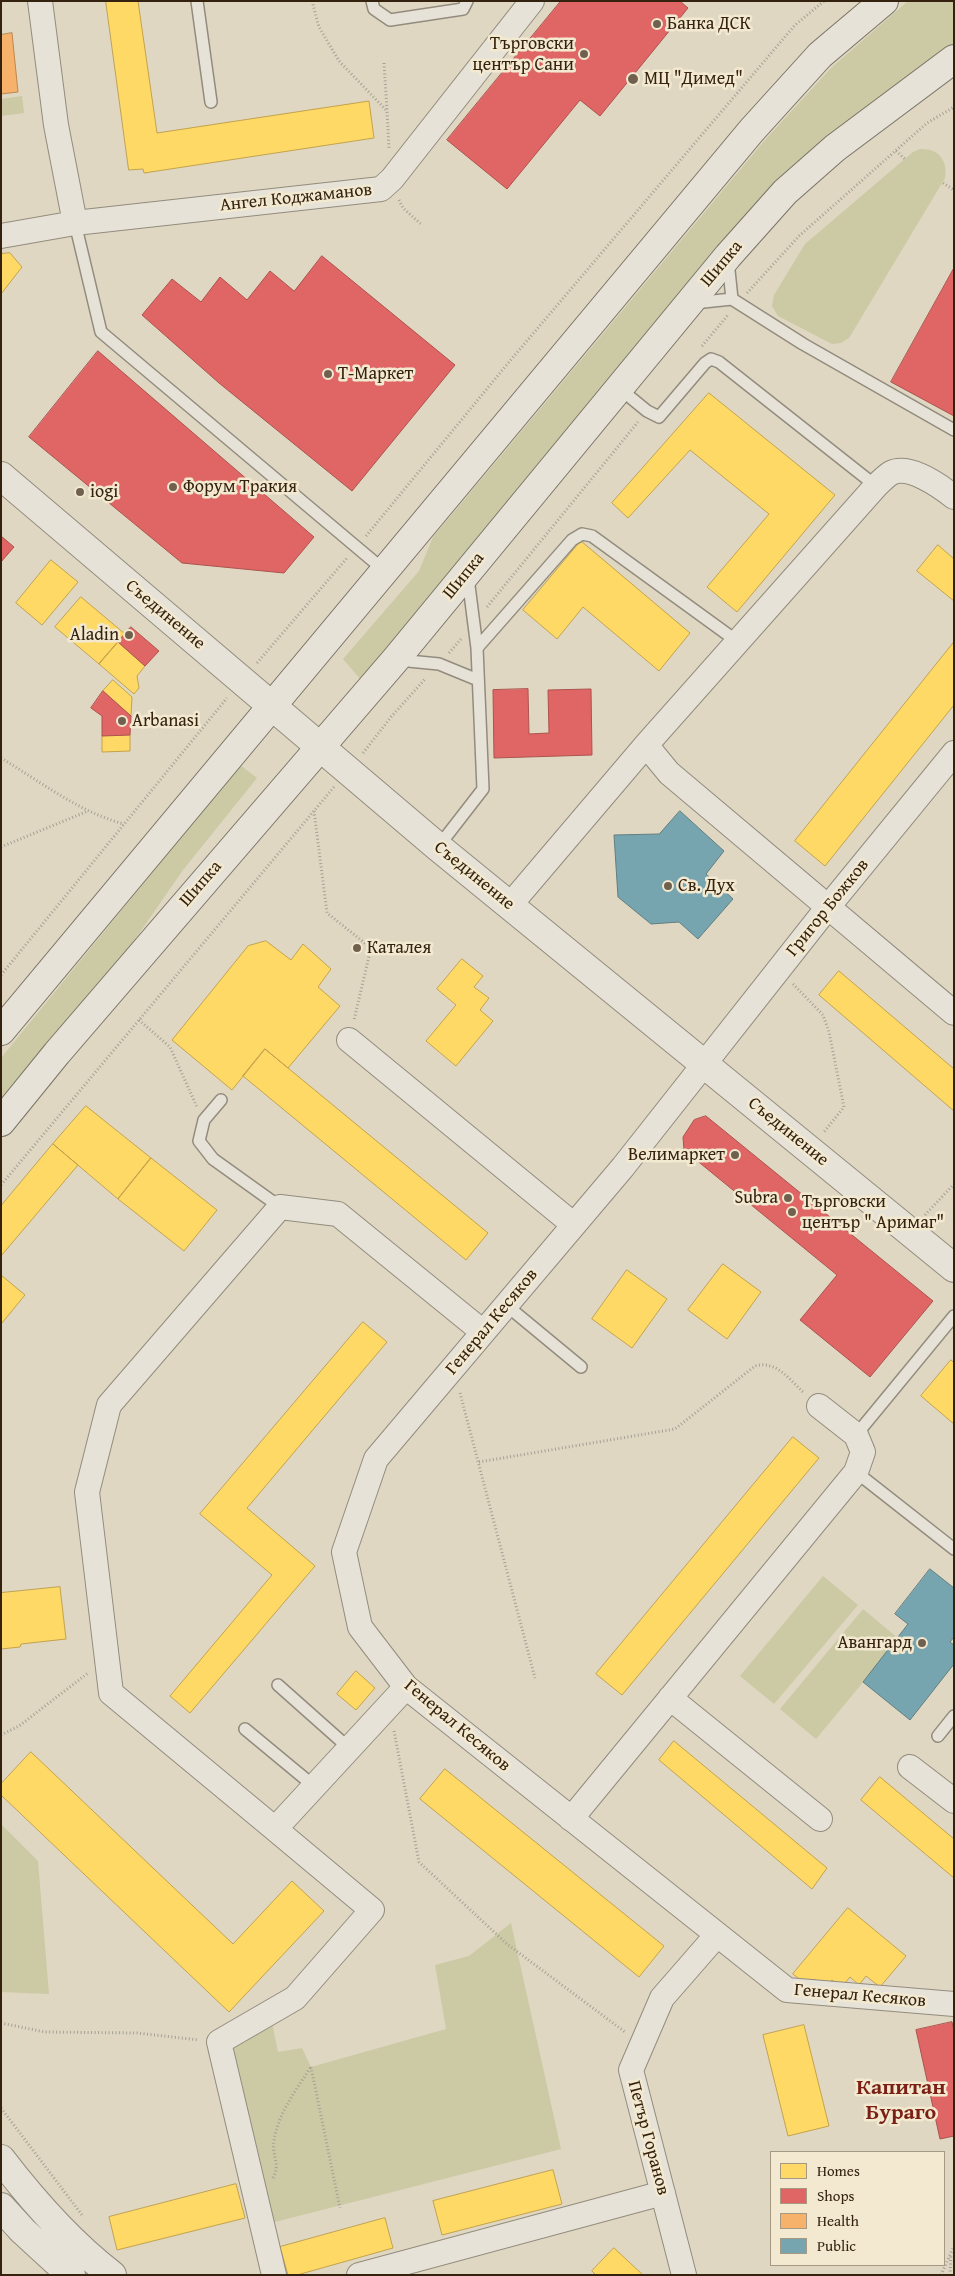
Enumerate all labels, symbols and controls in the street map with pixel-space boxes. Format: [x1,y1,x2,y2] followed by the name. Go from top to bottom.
[667,13,751,35] place label: Банка ДСК
[651,18,663,30] marker: Банка ДСК
[472,33,574,76] place label: Търговски център Сани
[578,48,590,60] marker: Търговски център Сани
[644,68,743,90] place label: МЦ "Димед"
[626,72,640,86] marker: МЦ "Димед"
[219,179,373,217] street label: Ангел Коджаманов
[696,236,748,292] street label: Шипка
[338,363,413,385] place label: Т-Маркет
[322,368,334,380] marker: Т-Маркет
[183,476,297,498] place label: Форум Тракия
[90,481,118,503] place label: iogi
[167,481,179,493] marker: Форум Тракия
[74,486,86,498] marker: iogi
[439,548,489,604] street label: Шипка
[121,575,209,655] street label: Съединение
[70,624,119,646] place label: Аladin
[123,629,135,641] marker: Аladin
[132,710,199,732] place label: Аrbanasi
[116,715,128,727] marker: Аrbanasi
[429,837,519,915] street label: Съединение
[782,855,874,961] street label: Григор Божков
[175,857,227,911] street label: Шипка
[678,875,735,897] place label: Св. Дух
[662,880,674,892] marker: Св. Дух
[367,937,431,959] place label: Каталея
[351,942,363,954] marker: Каталея
[743,1093,833,1171] street label: Съединение
[628,1144,725,1166] place label: Велимаркет
[729,1149,741,1161] marker: Велимаркет
[734,1187,778,1209] place label: Subra
[802,1191,944,1234] place label: Търговски център " Аримаг"
[782,1192,794,1204] marker: Subra
[786,1206,798,1218] marker: Търговски център " Аримаг"
[441,1264,543,1380] street label: Генерал Кесяков
[838,1632,912,1654] place label: Авангард
[916,1637,928,1649] marker: Авангард
[399,1675,515,1777] street label: Генерал Кесяков
[793,1979,927,2013] street label: Генерал Кесяков
[856,2075,946,2126] district label: Капитан Бураго
[622,2078,674,2198] street label: Петър Горанов
[770,2151,945,2266] legend
[817,2160,860,2181] text: Homes
[817,2185,854,2206] text: Shops
[817,2210,859,2231] text: Health
[817,2235,856,2256] text: Public

